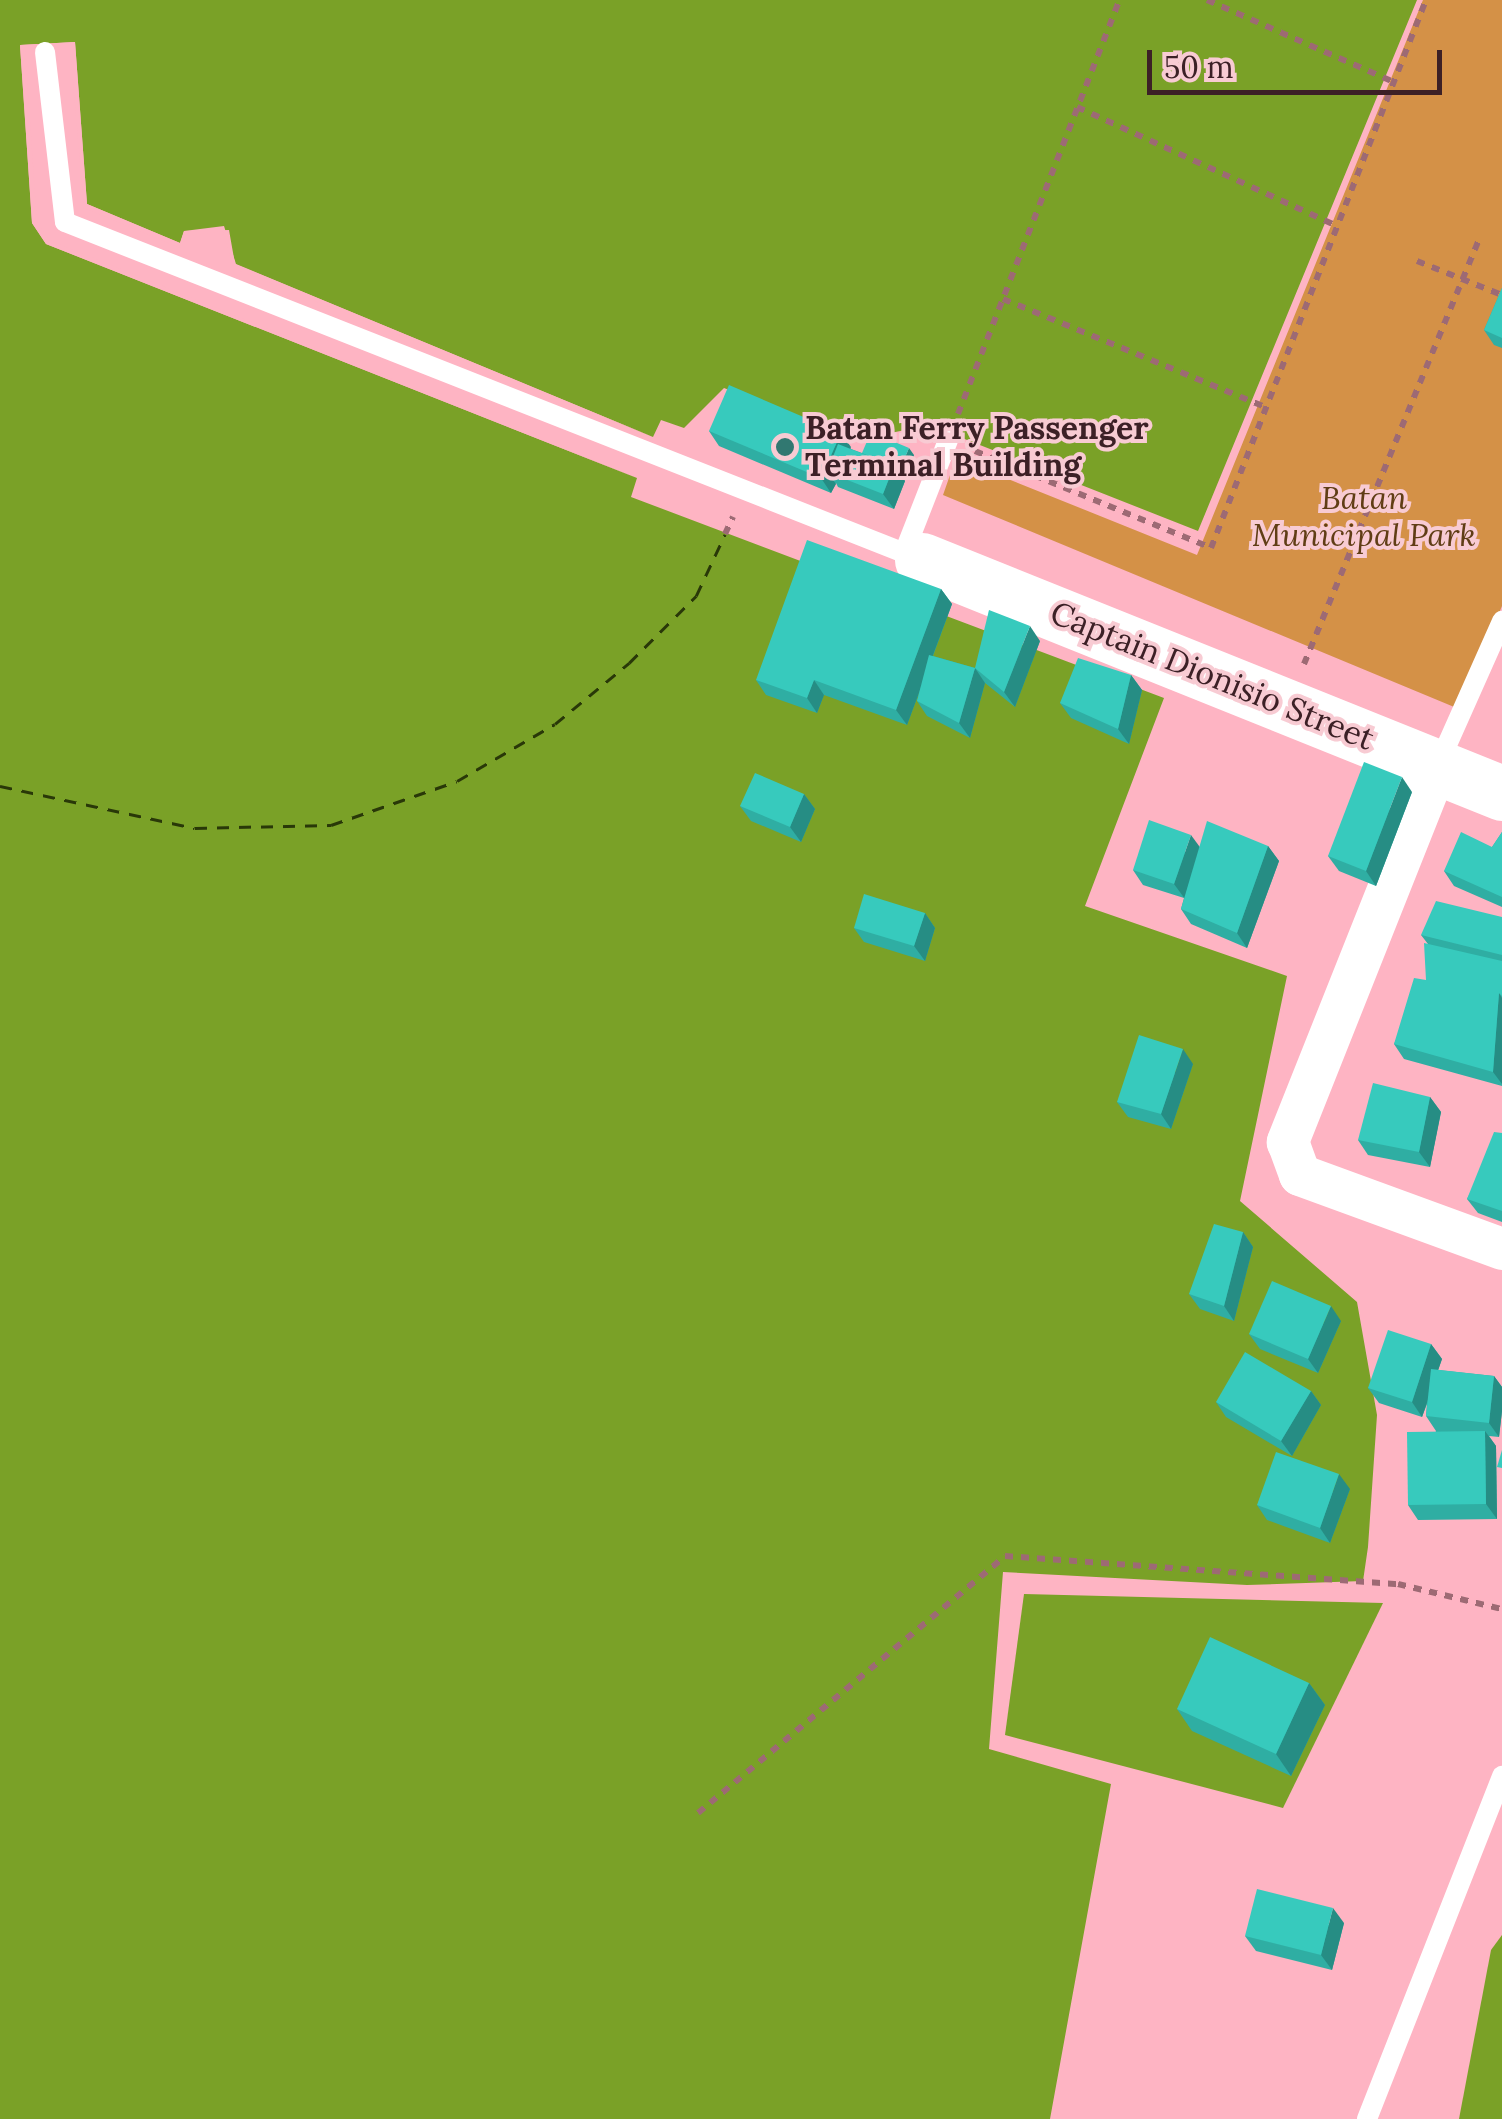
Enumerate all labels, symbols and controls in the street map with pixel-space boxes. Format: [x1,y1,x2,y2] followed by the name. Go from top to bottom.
[1152,30,1447,92] scale bar
[1164,48,1234,86] text: 50 m
[805,410,1149,485] place label: Batan Ferry Passenger Terminal Building
[774,436,796,458] marker: Batan Ferry Passenger Terminal Building
[1252,480,1476,555] park label: Batan Municipal Park
[1045,594,1379,758] street label: Captain Dionisio Street

